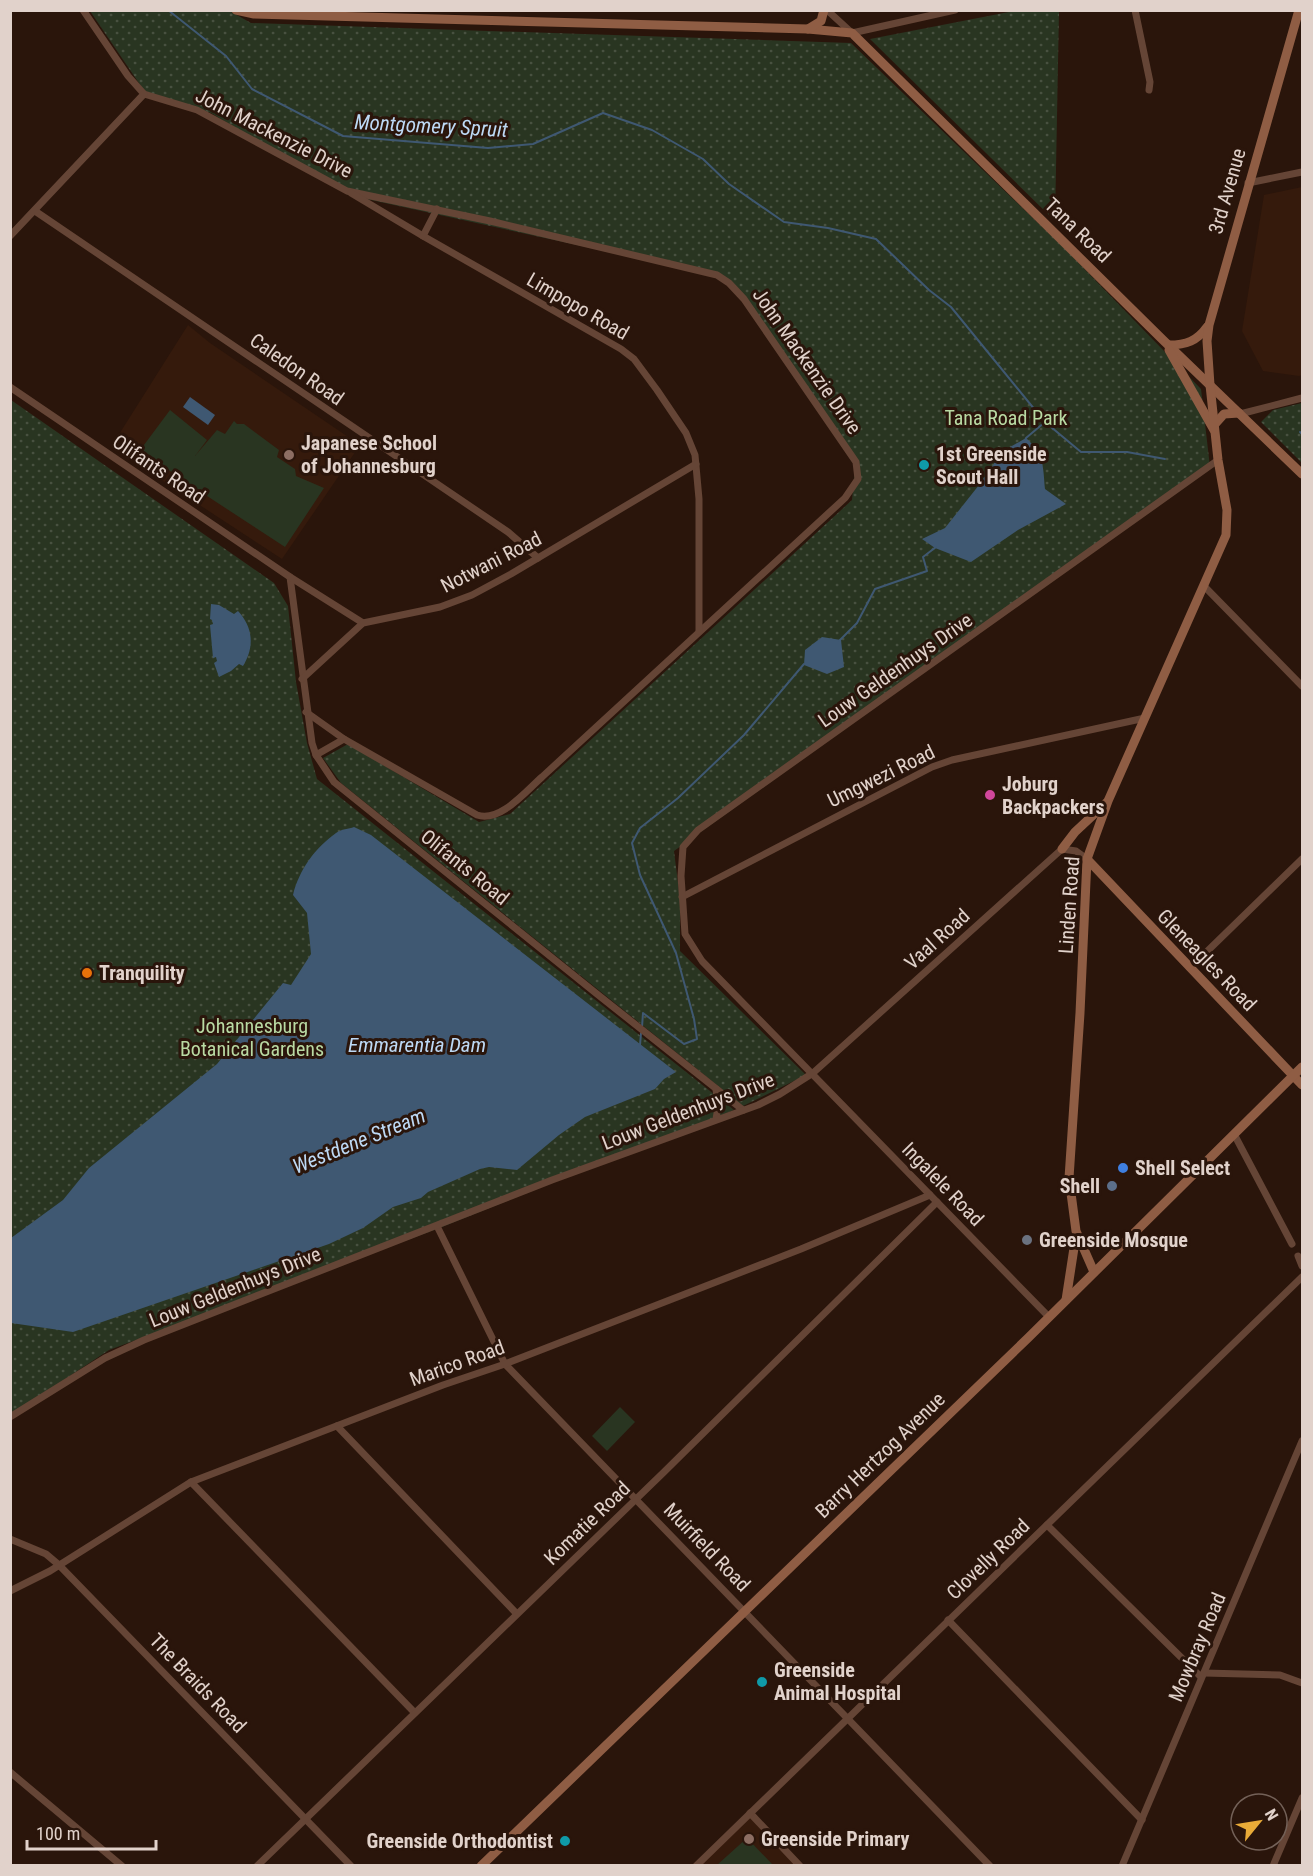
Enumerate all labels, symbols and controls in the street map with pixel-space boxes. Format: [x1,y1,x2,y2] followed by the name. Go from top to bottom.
[192,83,356,183] street label: John Mackenzie Drive
[354,110,509,142] water label: Montgomery Spruit
[1203,145,1251,237] street label: 3rd Avenue
[1040,193,1116,267] street label: Tana Road
[523,267,633,345] street label: Limpopo Road
[748,283,866,439] street label: John Mackenzie Drive
[245,328,349,410] street label: Caledon Road
[944,406,1068,430] park label: Tana Road Park
[108,429,210,509] street label: Olifants Road
[301,431,437,478] place label: Japanese School of Johannesburg
[936,442,1047,489] place label: 1st Greenside Scout Hall
[282,448,296,462] marker: Japanese School of Johannesburg
[917,458,931,472] marker: 1st Greenside Scout Hall
[437,526,545,598] street label: Notwani Road
[813,608,977,732] street label: Louw Geldenhuys Drive
[823,740,939,812] street label: Umgwezi Road
[1002,772,1105,819] place label: Joburg Backpackers
[983,788,997,802] marker: Joburg Backpackers
[416,824,514,910] street label: Olifants Road
[1054,856,1084,954] street label: Linden Road
[900,904,974,974] street label: Vaal Road
[1152,904,1262,1016] street label: Gleneagles Road
[99,961,185,985] place label: Tranquility
[80,966,94,980] marker: Tranquility
[180,1014,324,1061] park label: Johannesburg Botanical Gardens
[348,1033,486,1057] water label: Emmarentia Dam
[598,1067,778,1155] street label: Louw Geldenhuys Drive
[289,1103,429,1179] water label: Westdene Stream
[897,1137,989,1231] street label: Ingalele Road
[1135,1156,1230,1180] place label: Shell Select
[1116,1161,1130,1175] marker: Shell Select
[1060,1174,1100,1198] place label: Shell
[1105,1179,1119,1193] marker: Shell
[1039,1228,1188,1252] place label: Greenside Mosque
[1020,1233,1034,1247] marker: Greenside Mosque
[146,1242,324,1332] street label: Louw Geldenhuys Drive
[406,1335,508,1391] street label: Marico Road
[810,1387,950,1523] street label: Barry Hertzog Avenue
[539,1476,635,1570] street label: Komatie Road
[659,1498,755,1596] street label: Muirfield Road
[942,1514,1034,1604] street label: Clovelly Road
[1163,1589,1231,1705] street label: Mowbray Road
[145,1628,251,1738] street label: The Braids Road
[774,1658,901,1705] place label: Greenside Animal Hospital
[755,1675,769,1689] marker: Greenside Animal Hospital
[1229,1792,1289,1852] north arrow
[1261,1806,1282,1824] text: N
[27,1813,156,1851] scale bar
[36,1823,80,1844] text: 100 m
[761,1827,909,1851] place label: Greenside Primary
[366,1829,553,1853] place label: Greenside Orthodontist
[742,1832,756,1846] marker: Greenside Primary
[558,1834,572,1848] marker: Greenside Orthodontist

